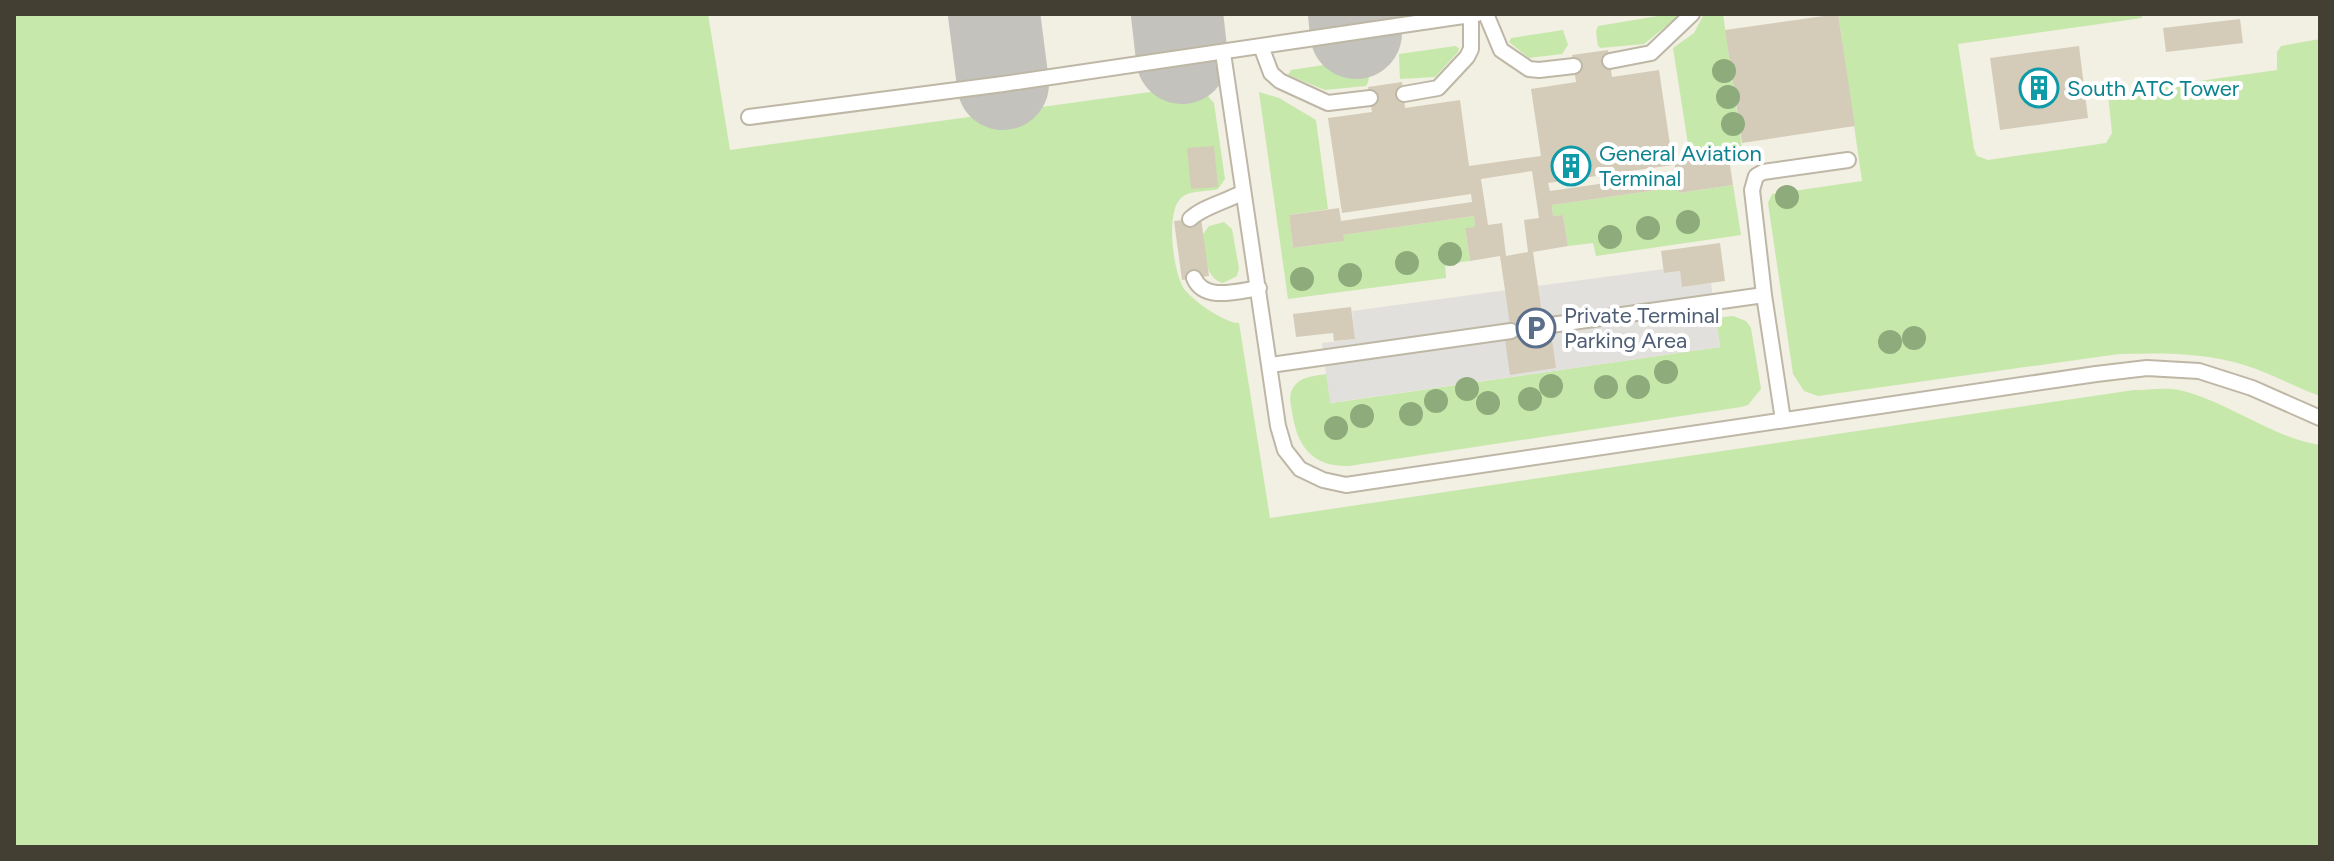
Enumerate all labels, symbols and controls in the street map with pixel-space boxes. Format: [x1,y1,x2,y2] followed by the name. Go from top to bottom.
[2018,67,2060,109] building icon: South ATC Tower
[2067,75,2240,102] place label: South ATC Tower
[1599,140,1762,192] place label: General Aviation Terminal
[1550,145,1592,187] building icon: General Aviation Terminal
[1564,302,1720,354] place label: Private Terminal Parking Area
[1515,307,1557,349] parking icon: Private Terminal Parking Area

